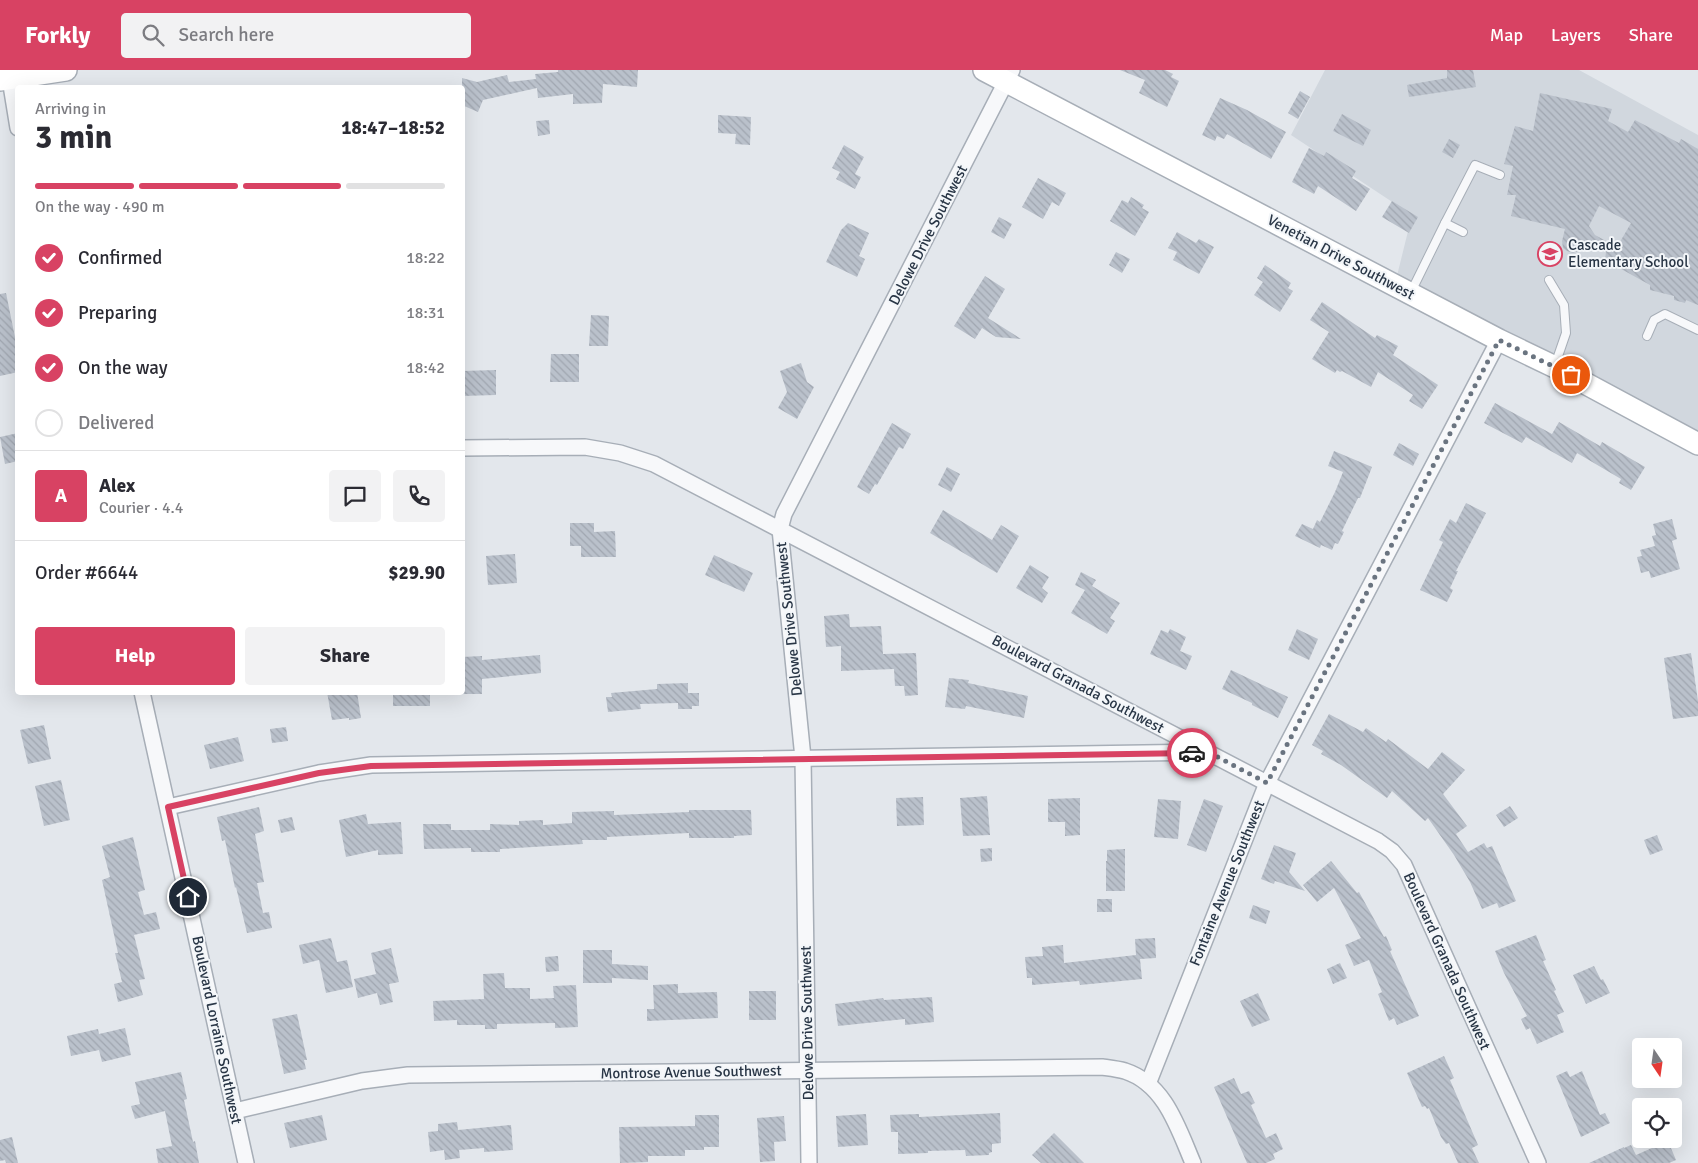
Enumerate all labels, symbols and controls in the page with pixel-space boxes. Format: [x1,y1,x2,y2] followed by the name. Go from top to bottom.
[121,13,471,58] search box
[25,20,91,50] text: Forkly
[139,21,167,49] icon: search
[179,23,274,47] text: Search here
[1490,24,1523,46] text: Map
[1551,24,1601,46] text: Layers
[1629,24,1673,46] text: Share
[35,99,106,119] text: Arriving in
[341,116,445,140] text: 18:47–18:52
[35,118,112,157] text: 3 min
[885,162,971,308] street label: Delowe Drive Southwest
[35,197,165,217] text: On the way · 490 m
[1264,211,1418,303] street label: Venetian Drive Southwest
[1568,236,1689,271] place label: Cascade Elementary School
[1537,241,1563,267] school or university icon: Cascade Elementary School
[35,244,63,272] icon: check
[78,246,162,270] text: Confirmed
[406,248,445,268] text: 18:22
[35,299,63,327] icon: check
[78,301,157,325] text: Preparing
[406,303,445,323] text: 18:31
[35,354,63,382] icon: check
[1550,354,1592,396] pin
[78,356,168,380] text: On the way
[406,358,445,378] text: 18:42
[1557,361,1585,389] icon: bag
[78,411,154,435] text: Delivered
[329,470,381,522] button: chat
[393,470,445,522] button: phone
[99,474,135,498] text: Alex
[55,484,67,508] text: A
[99,498,183,518] text: Courier · 4.4
[772,541,806,697] street label: Delowe Drive Southwest
[35,561,138,585] text: Order #6644
[388,561,445,585] text: $29.90
[35,627,235,685] button: Help
[245,627,445,685] button: Share
[989,631,1167,737] street label: Boulevard Granada Southwest
[1167,728,1217,778] courier
[1178,739,1206,767] icon: car
[1185,798,1269,968] street label: Fontaine Avenue Southwest
[1400,869,1494,1053] street label: Boulevard Granada Southwest
[167,876,209,918] pin
[174,883,202,911] icon: home
[188,934,246,1126] street label: Boulevard Lorraine Southwest
[797,945,817,1101] street label: Delowe Drive Southwest
[1632,1038,1682,1088] north arrow
[1632,1038,1682,1148] map controls
[600,1061,782,1083] street label: Montrose Avenue Southwest
[1632,1098,1682,1148] button: locate

